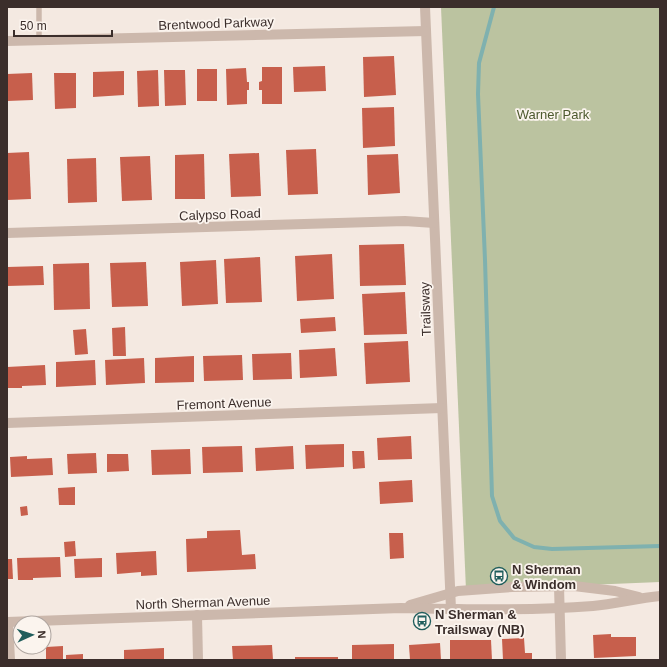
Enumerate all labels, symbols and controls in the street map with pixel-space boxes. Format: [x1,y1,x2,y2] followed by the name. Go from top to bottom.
[14,12,112,38] scale bar
[158,14,275,33] street label: Brentwood Parkway
[20,19,47,33] text: 50 m
[517,107,590,122] park label: Warner Park
[179,206,261,223] street label: Calypso Road
[417,281,434,336] street label: Trailsway
[176,394,272,413] street label: Fremont Avenue
[512,562,581,592] place label: N Sherman & Windom
[489,566,509,586] bus stop icon: N Sherman & Windom
[135,593,271,612] street label: North Sherman Avenue
[435,607,525,637] place label: N Sherman & Trailsway (NB)
[412,611,432,631] bus stop icon: N Sherman & Trailsway (NB)
[12,615,52,655] north arrow
[36,630,48,639] text: N

